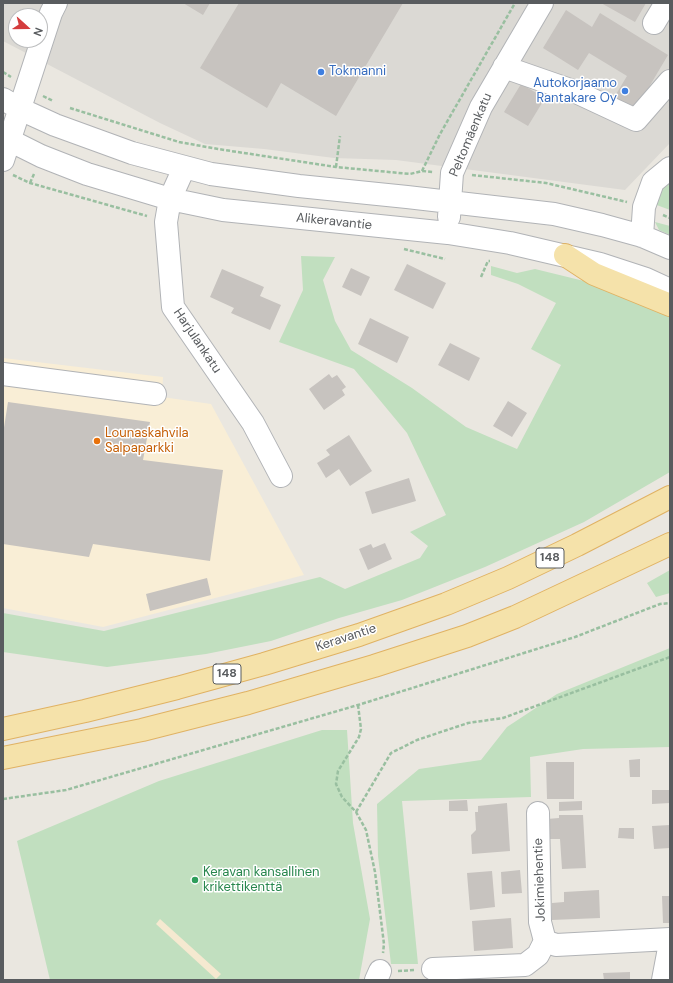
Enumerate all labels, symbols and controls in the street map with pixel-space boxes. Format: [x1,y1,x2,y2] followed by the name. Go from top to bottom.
[8,8,48,48] north arrow
[30,26,46,38] text: N
[329,64,386,80] place label: Tokmanni
[316,67,326,77] marker: Tokmanni
[533,76,617,107] place label: Autokorjaamo Rantakare Oy
[620,86,630,96] marker: Autokorjaamo Rantakare Oy
[446,91,496,179] street label: Peltomäenkatu
[295,210,373,234] street label: Alikeravantie
[170,306,224,376] street label: Harjulankatu
[105,426,189,457] place label: Lounaskahvila Salpaparkki
[92,436,102,446] marker: Lounaskahvila Salpaparkki
[536,548,564,568] road number: 148
[314,621,378,655] street label: Keravantie
[213,664,241,684] road number: 148
[531,838,549,922] street label: Jokimiehentie
[203,865,320,896] place label: Keravan kansallinen krikettikenttä
[190,875,200,885] marker: Keravan kansallinen krikettikenttä

